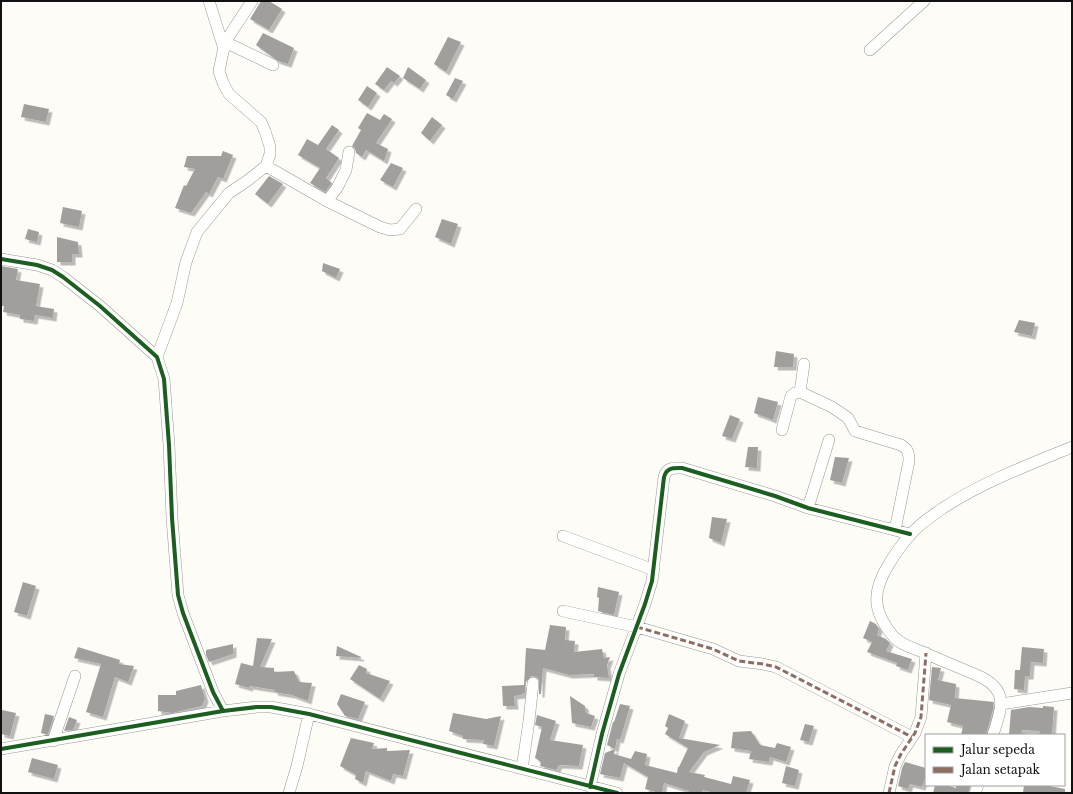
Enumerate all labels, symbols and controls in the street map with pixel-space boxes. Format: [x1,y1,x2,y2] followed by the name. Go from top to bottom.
[925,734,1065,786] legend
[959,742,1035,757] text: Jalur sepeda
[959,762,1041,777] text: Jalan setapak

